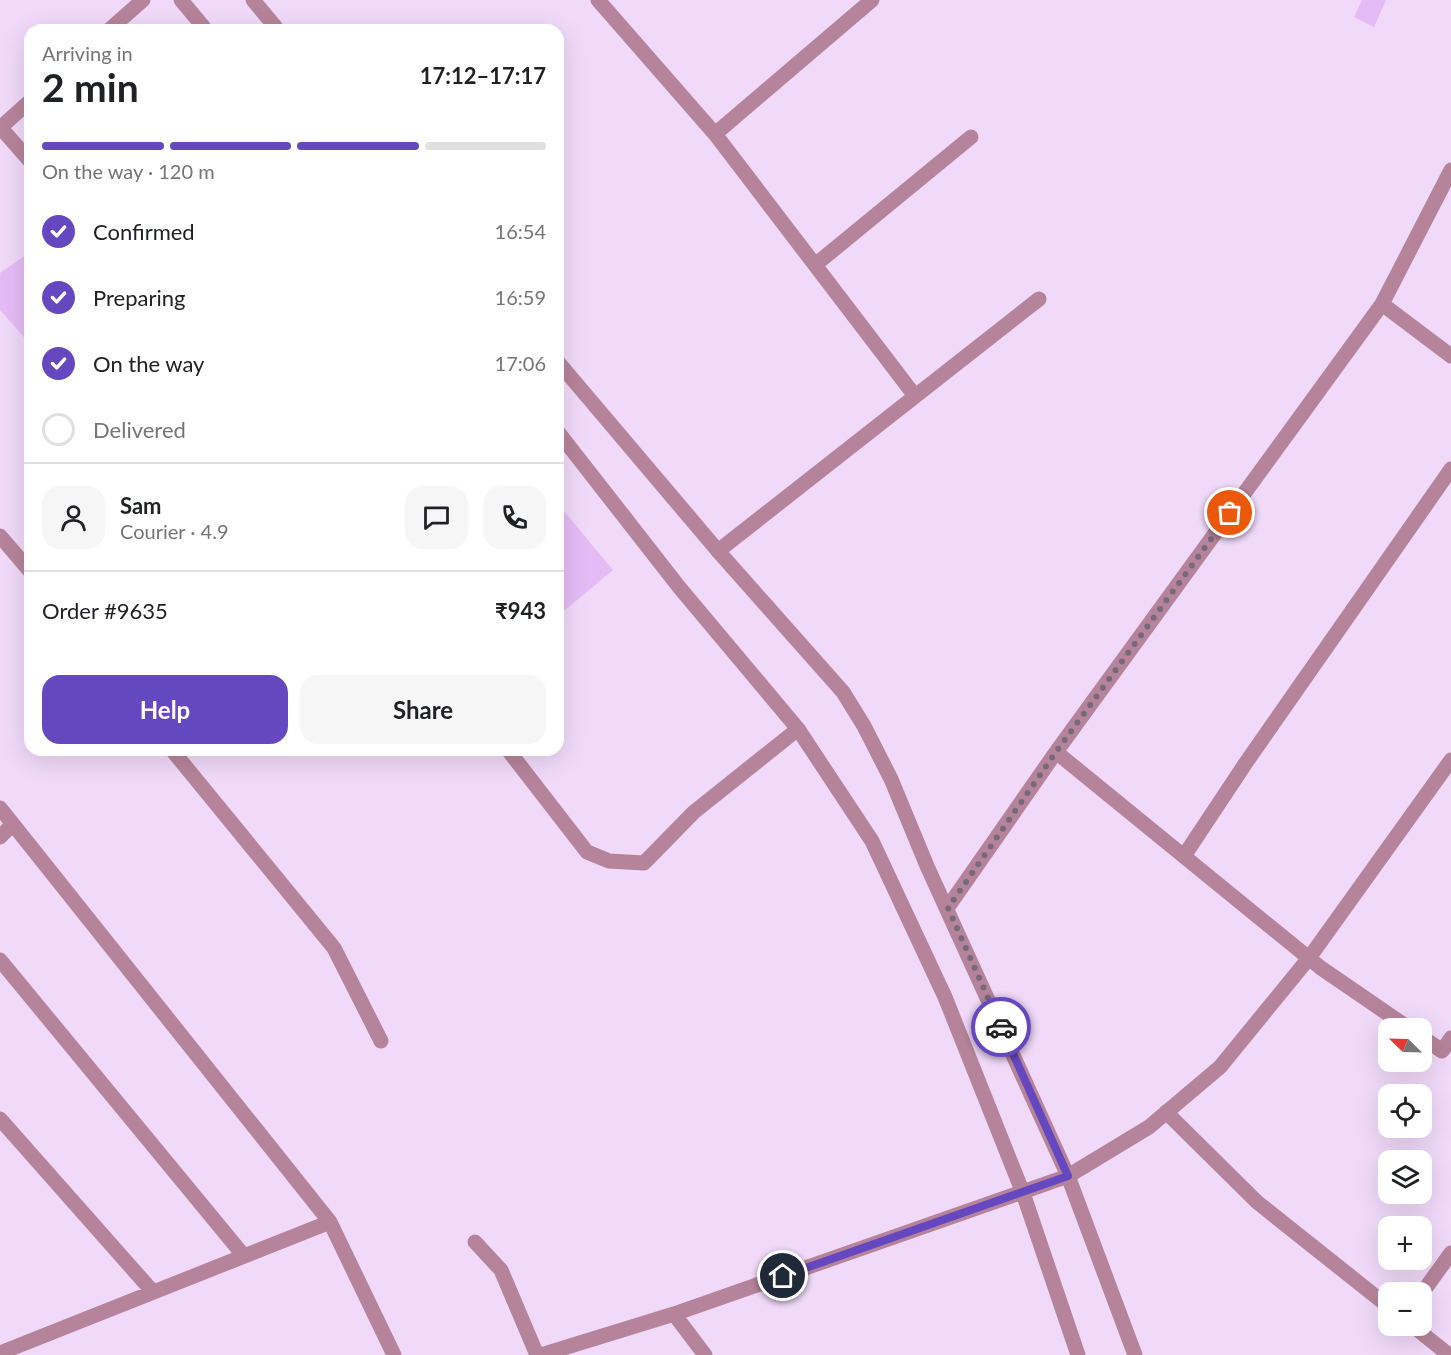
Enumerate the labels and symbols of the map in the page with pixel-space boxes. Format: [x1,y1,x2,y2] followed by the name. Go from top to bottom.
[1204,487,1255,538] pin
[971,997,1031,1057] courier
[1378,1018,1432,1072] north arrow
[757,1250,808,1301] pin

